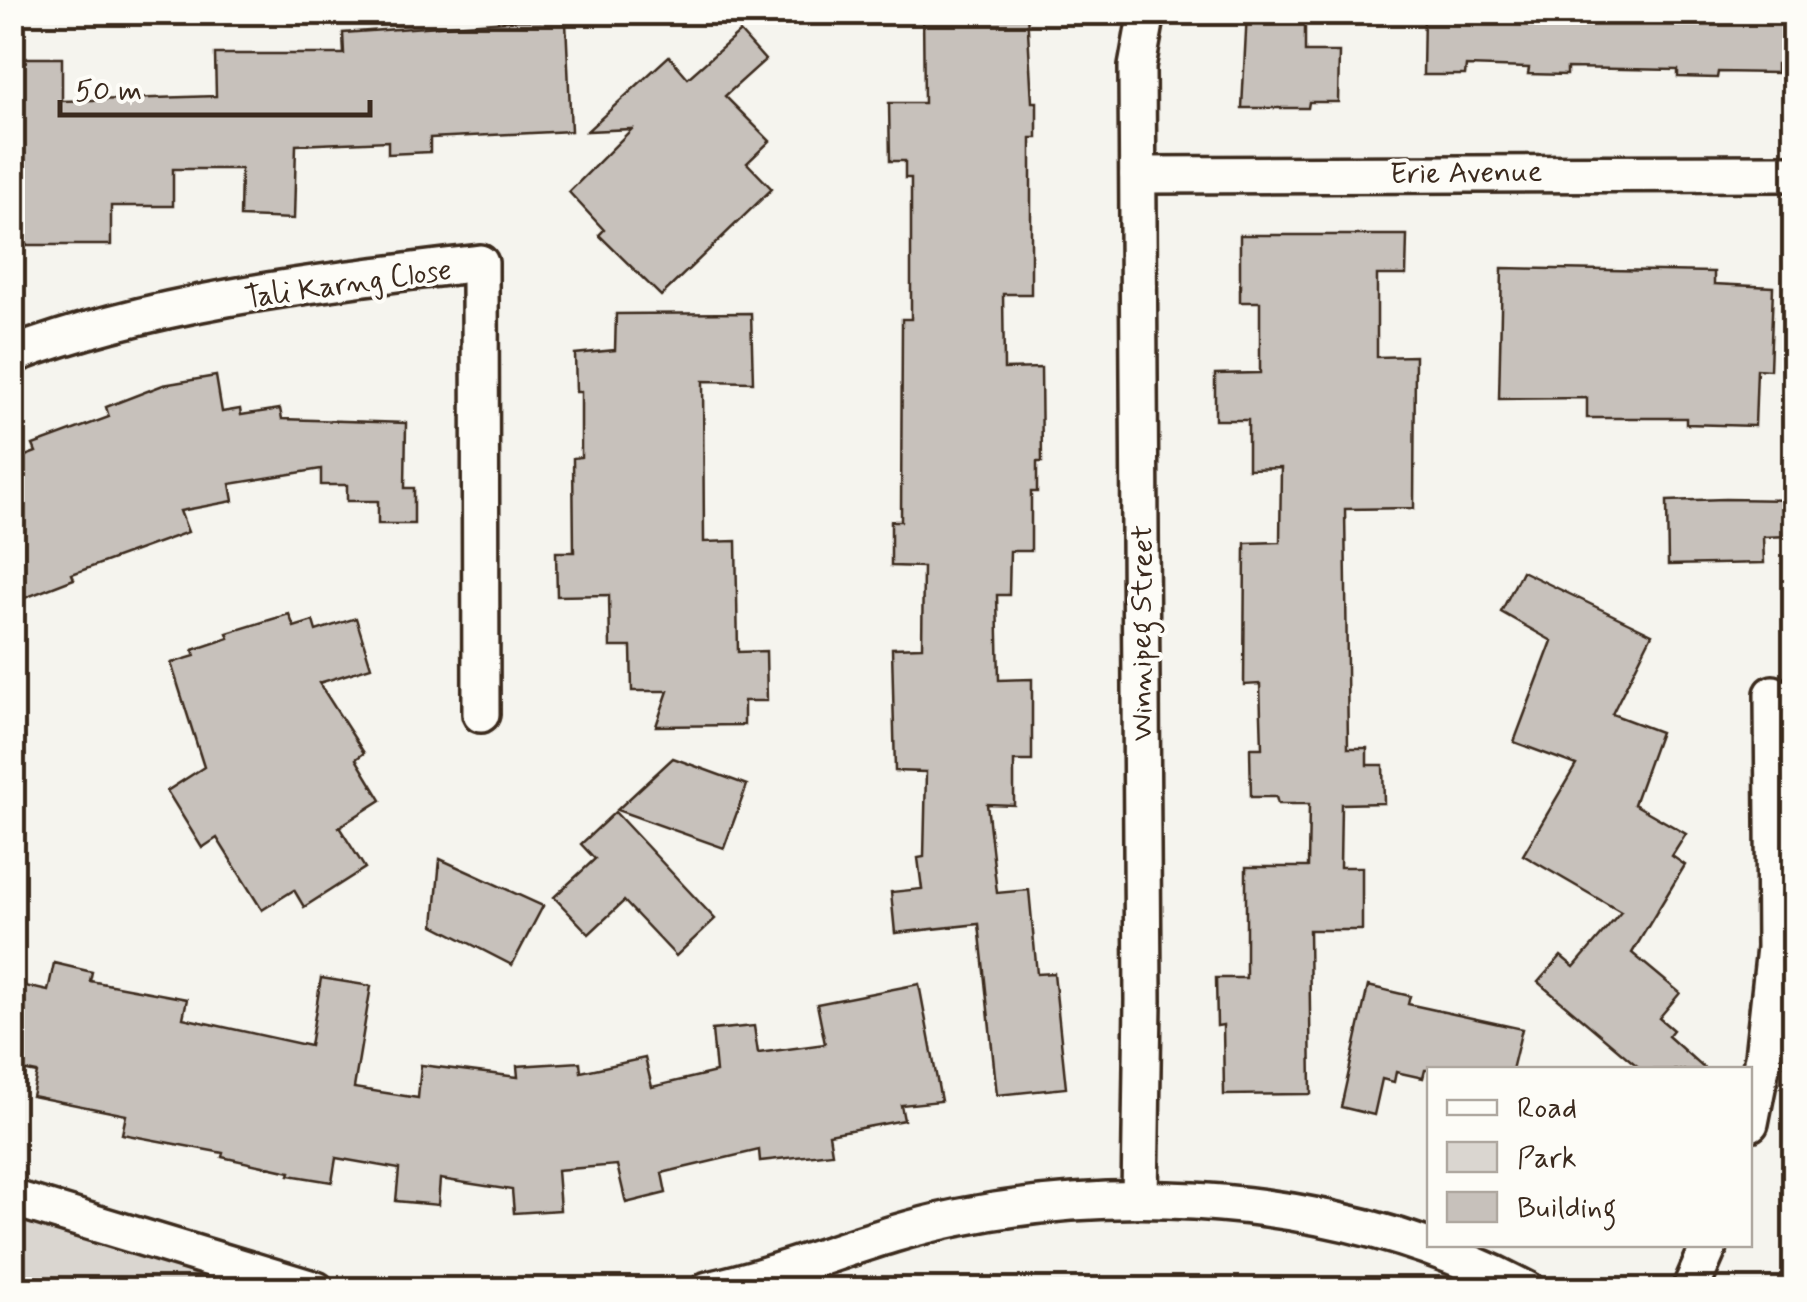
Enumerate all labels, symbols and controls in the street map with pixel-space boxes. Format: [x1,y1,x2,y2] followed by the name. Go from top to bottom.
[60,55,370,117] scale bar
[75,72,142,111] text: 50 m
[1389,153,1543,194] street label: Erie Avenue
[242,251,454,318] street label: Tali Karng Close
[1123,525,1165,741] street label: Winnipeg Street
[1427,1067,1752,1247] legend
[1517,1089,1577,1128] text: Road
[1517,1139,1577,1178] text: Park
[1517,1189,1616,1231] text: Building

